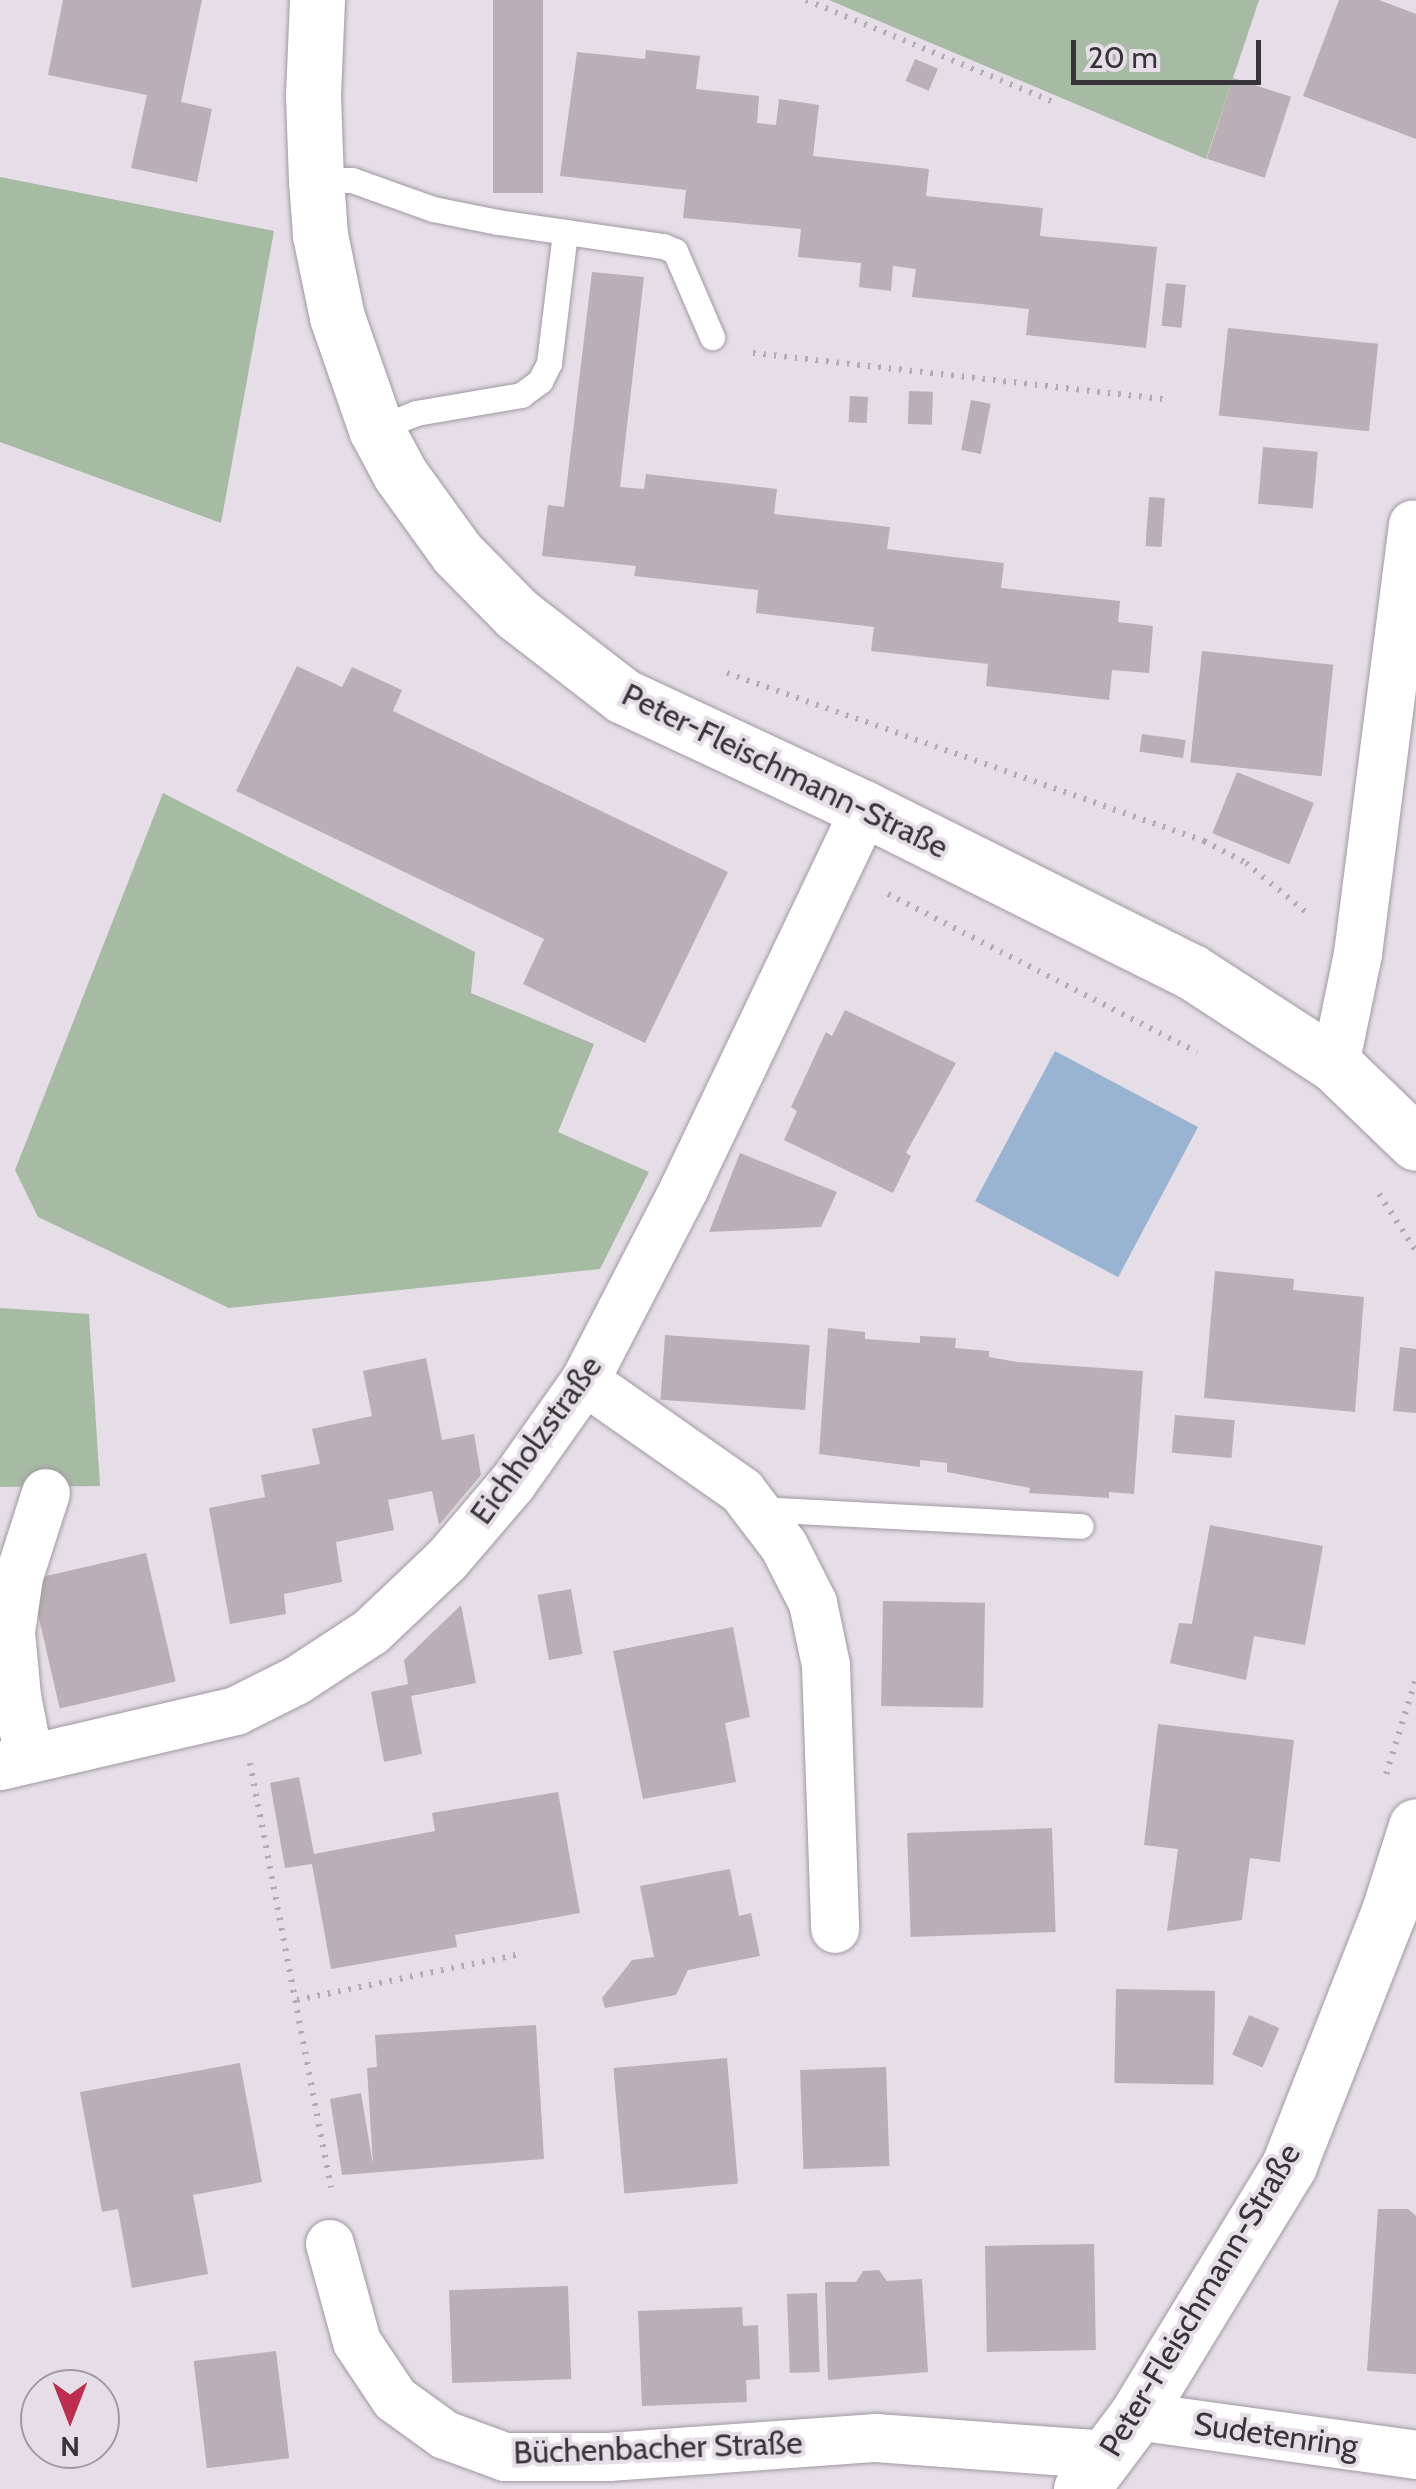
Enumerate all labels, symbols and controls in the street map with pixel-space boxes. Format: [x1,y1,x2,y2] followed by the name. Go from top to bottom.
[1076,20,1266,82] scale bar
[1088,39,1158,76] text: 20 m
[616,675,954,867] street label: Peter-Fleischmann-Straße
[462,1348,610,1532] street label: Eichholzstraße
[1091,2137,1309,2463] street label: Peter-Fleischmann-Straße
[20,2369,120,2469] north arrow
[1192,2405,1360,2465] street label: Sudetenring
[513,2424,803,2472] street label: Büchenbacher Straße
[60,2430,80,2464] text: N

